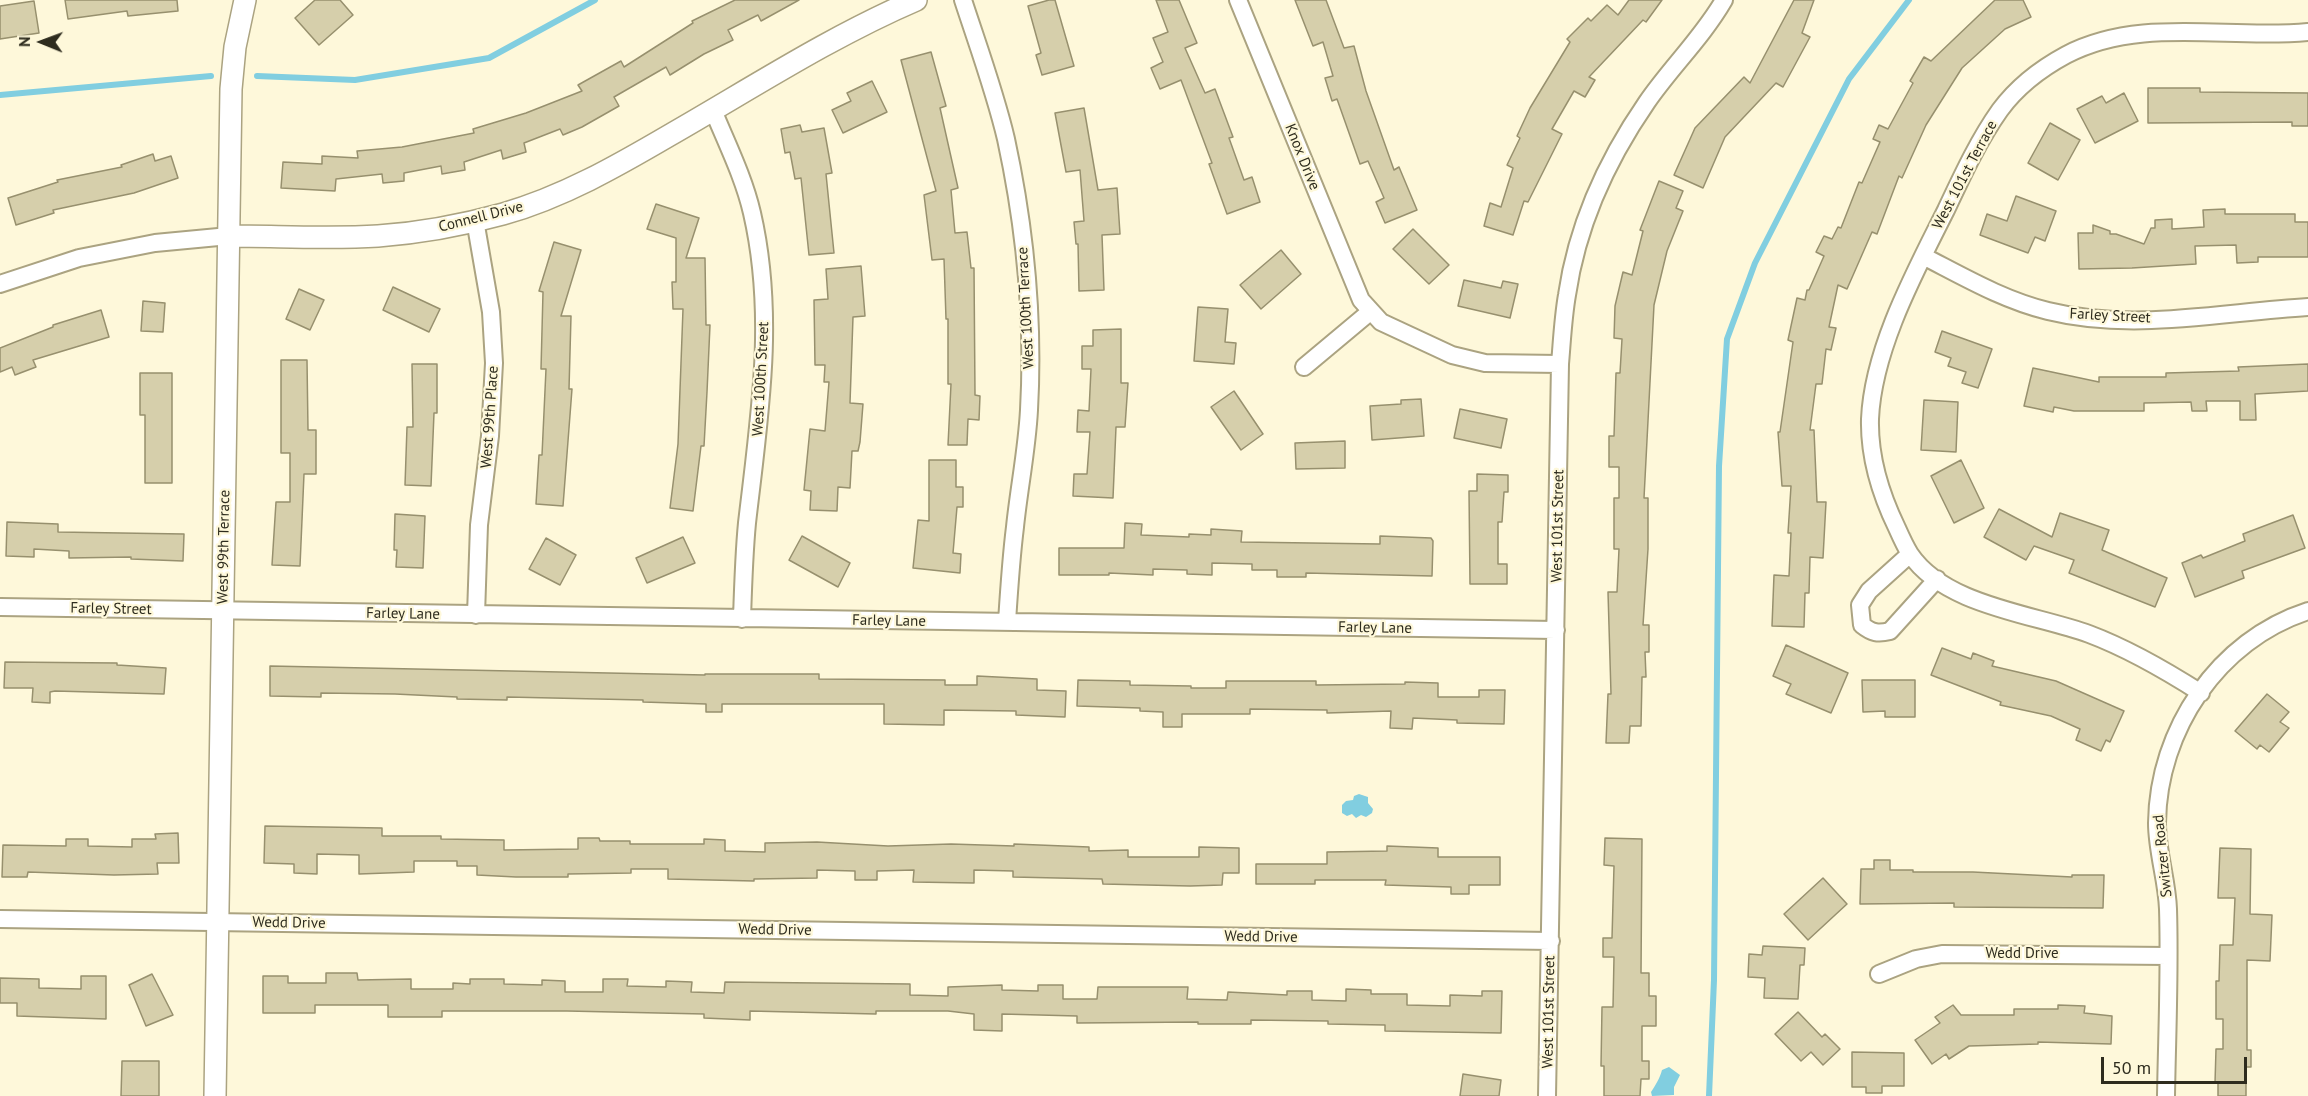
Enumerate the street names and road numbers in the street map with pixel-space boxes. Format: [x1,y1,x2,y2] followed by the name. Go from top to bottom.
[1929,118,2001,232] street label: West 101st Terrace
[1281,121,1323,193] street label: Knox Drive
[437,198,525,236] street label: Connell Drive
[1014,246,1038,370] street label: West 100th Terrace
[2069,305,2151,327] street label: Farley Street
[749,321,773,437] street label: West 100th Street
[477,365,503,469] street label: West 99th Place
[1548,469,1568,583] street label: West 101st Street
[214,490,234,604] street label: West 99th Terrace
[70,599,152,619] street label: Farley Street
[366,604,440,624] street label: Farley Lane
[852,611,926,631] street label: Farley Lane
[1338,618,1412,638] street label: Farley Lane
[2150,814,2176,898] street label: Switzer Road
[252,913,326,933] street label: Wedd Drive
[738,920,812,940] street label: Wedd Drive
[1224,927,1298,947] street label: Wedd Drive
[1985,945,2059,963] street label: Wedd Drive
[1539,955,1559,1069] street label: West 101st Street

